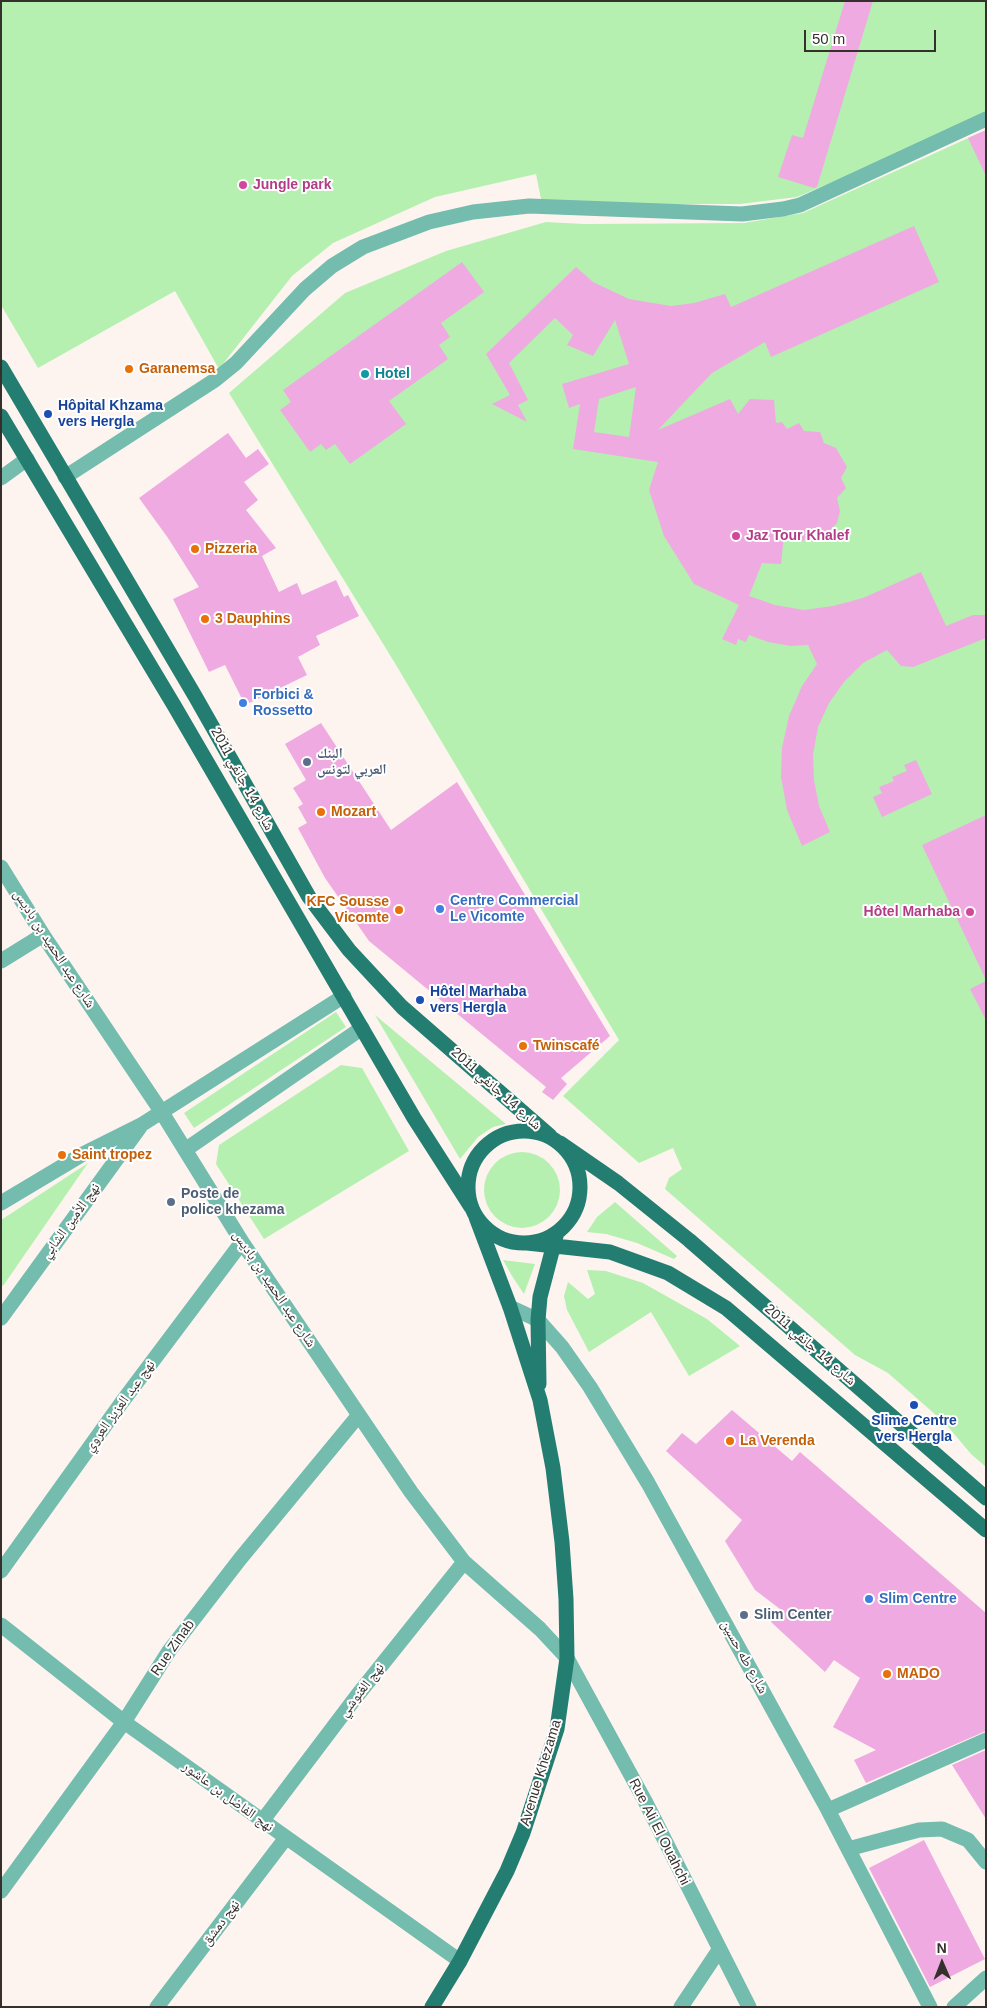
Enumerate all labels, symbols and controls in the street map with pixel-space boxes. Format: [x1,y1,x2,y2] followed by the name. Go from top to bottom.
[807,20,940,52] scale bar
[812,30,845,47] text: 50 m
[253,177,332,193] place label: Jungle park
[237,179,249,191] marker: Jungle park
[139,361,215,377] place label: Garanemsa
[123,363,135,375] marker: Garanemsa
[375,366,410,382] place label: Hotel
[359,368,371,380] marker: Hotel
[58,398,163,431] place label: Hôpital Khzama vers Hergla
[42,408,54,420] marker: Hôpital Khzama vers Hergla
[746,528,849,544] place label: Jaz Tour Khalef
[730,530,742,542] marker: Jaz Tour Khalef
[205,541,257,557] place label: Pizzeria
[189,543,201,555] marker: Pizzeria
[215,611,290,627] place label: 3 Dauphins
[199,613,211,625] marker: 3 Dauphins
[253,687,314,720] place label: Forbici & Rossetto
[237,697,249,709] marker: Forbici & Rossetto
[207,725,277,833] street label: شارع 14 جانفي 2011
[317,746,387,779] place label: البنك العربي لتونس
[301,756,313,768] marker: البنك العربي لتونس
[331,804,376,820] place label: Mozart
[315,806,327,818] marker: Mozart
[10,887,98,1011] street label: شارع عبد الحميد بن باديس
[450,893,578,926] place label: Centre Commercial Le Vicomte
[307,894,389,926] place label: KFC Sousse Vicomte
[434,903,446,915] marker: Centre Commercial Le Vicomte
[393,904,405,916] marker: KFC Sousse Vicomte
[864,904,960,920] place label: Hôtel Marhaba
[964,906,976,918] marker: Hôtel Marhaba
[430,984,526,1016] place label: Hôtel Marhaba vers Hergla
[414,994,426,1006] marker: Hôtel Marhaba vers Hergla
[533,1038,600,1054] place label: Twinscafé
[517,1040,529,1052] marker: Twinscafé
[448,1044,544,1134] street label: شارع 14 جانفي 2011
[72,1147,152,1163] place label: Saint tropez
[56,1149,68,1161] marker: Saint tropez
[38,1180,104,1262] street label: نهج الأمين الشابي
[181,1186,284,1218] place label: Poste de police khezama
[165,1196,177,1208] marker: Poste de police khezama
[229,1227,319,1351] street label: شارع عبد الحميد بن باديس
[761,1301,859,1389] street label: شارع 14 جانفي 2011
[81,1357,159,1455] street label: نهج عبد العزيز العروي
[908,1399,920,1411] marker: Slime Centre vers Hergla
[871,1413,957,1445] place label: Slime Centre vers Hergla
[740,1433,815,1449] place label: La Verenda
[724,1435,736,1447] marker: La Verenda
[879,1591,957,1607] place label: Slim Centre
[863,1593,875,1605] marker: Slim Centre
[754,1607,832,1623] place label: Slim Center
[738,1609,750,1621] marker: Slim Center
[148,1617,198,1679] street label: Rue Zinab
[717,1617,771,1697] street label: شارع طه حسين
[336,1660,388,1720] street label: نهج الغنوشي
[897,1666,940,1682] place label: MADO
[881,1668,893,1680] marker: MADO
[517,1718,565,1828] street label: Avenue Khezama
[179,1758,277,1836] street label: نهج الفاضل بن عاشور
[625,1776,693,1888] street label: Rue Ali El Ouahchi
[198,1897,244,1949] street label: نهج دمشق
[917,1938,967,1988] north arrow
[937,1940,947,1956] text: N

